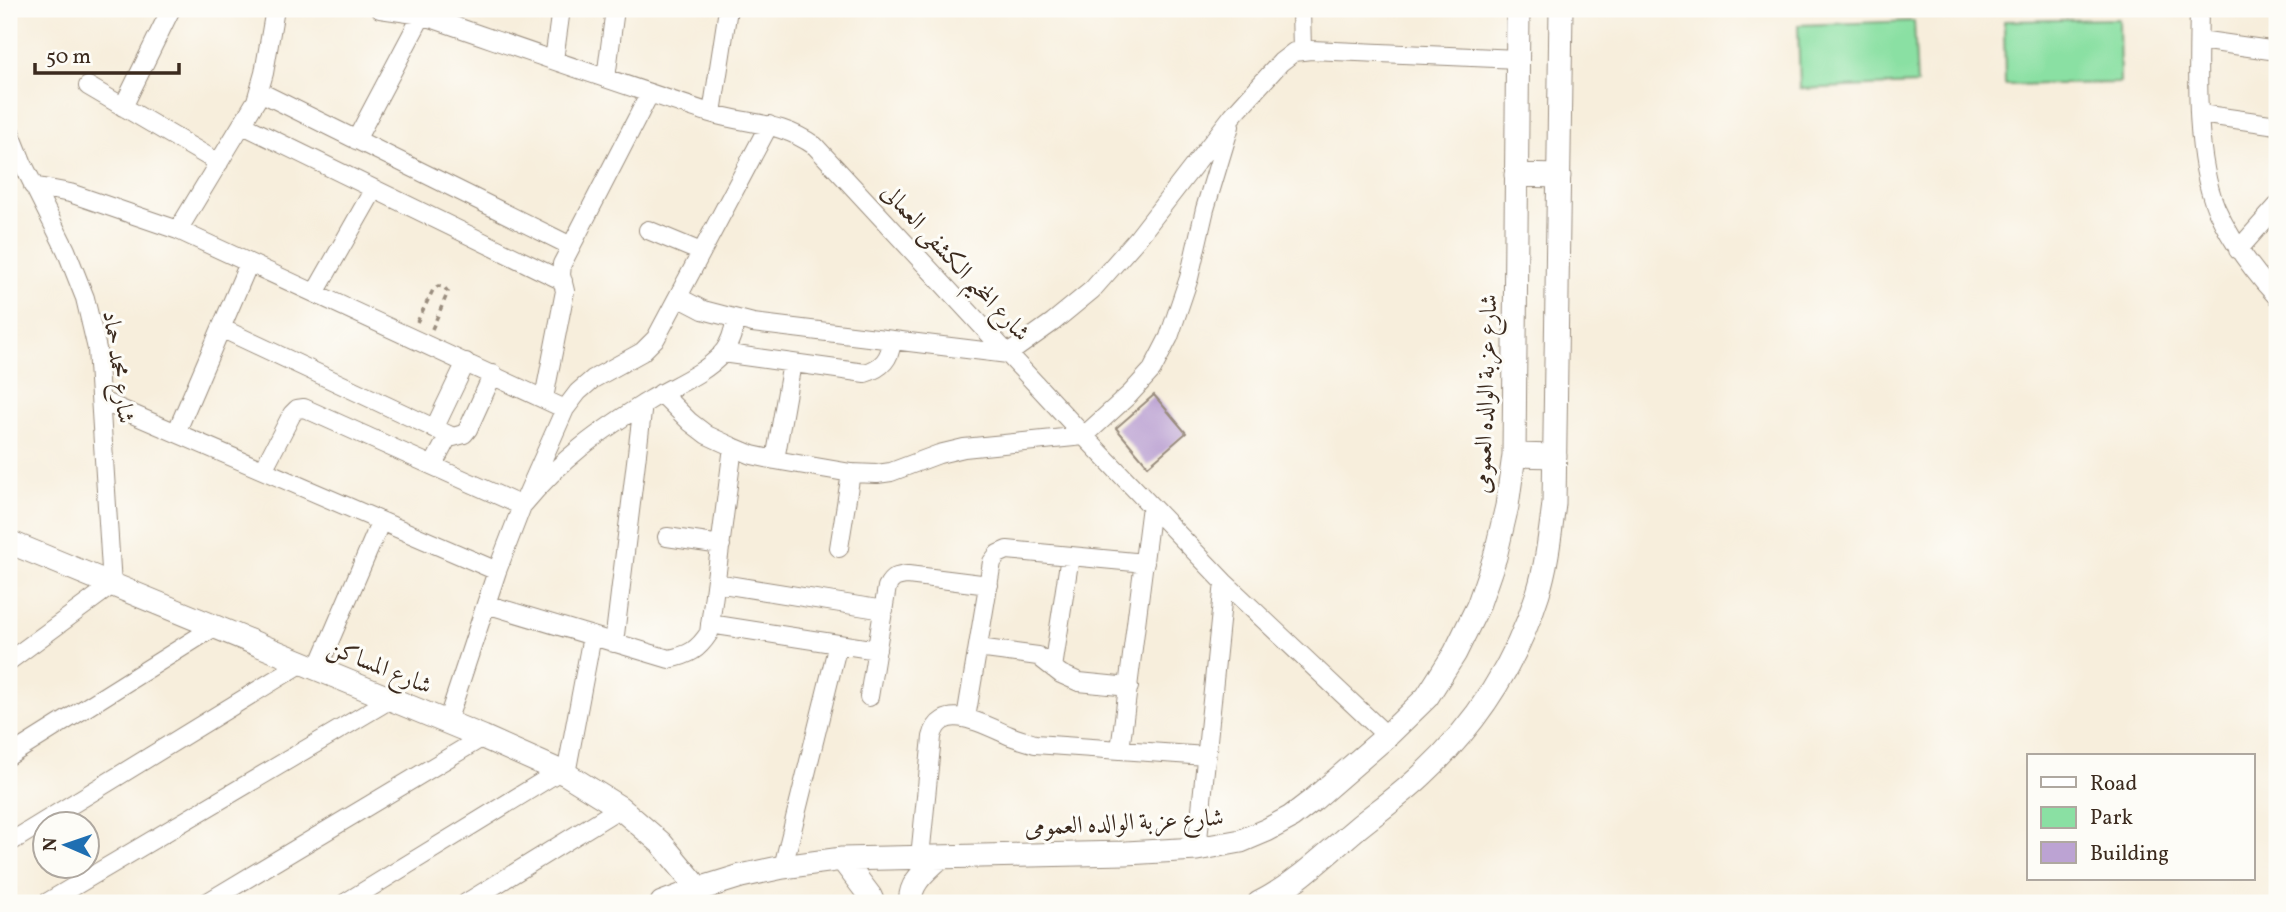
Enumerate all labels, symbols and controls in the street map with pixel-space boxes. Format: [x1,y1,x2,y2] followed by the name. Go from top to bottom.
[35,32,178,76] scale bar
[46,43,91,72] text: 50 m
[868,177,1037,353] street label: شارع المخيم الكشفى العمالى
[1467,294,1508,495] street label: شارع عزبة الوالده العمومى
[91,309,142,426] street label: شارع محمد حماد
[322,632,437,705] street label: شارع المساكن
[2027,754,2254,880] legend
[2090,770,2137,799] text: Road
[1023,802,1225,847] street label: شارع عزبة الوالده العمومى
[2090,804,2133,833] text: Park
[32,810,102,880] north arrow
[38,837,64,852] text: N
[2090,840,2169,869] text: Building

